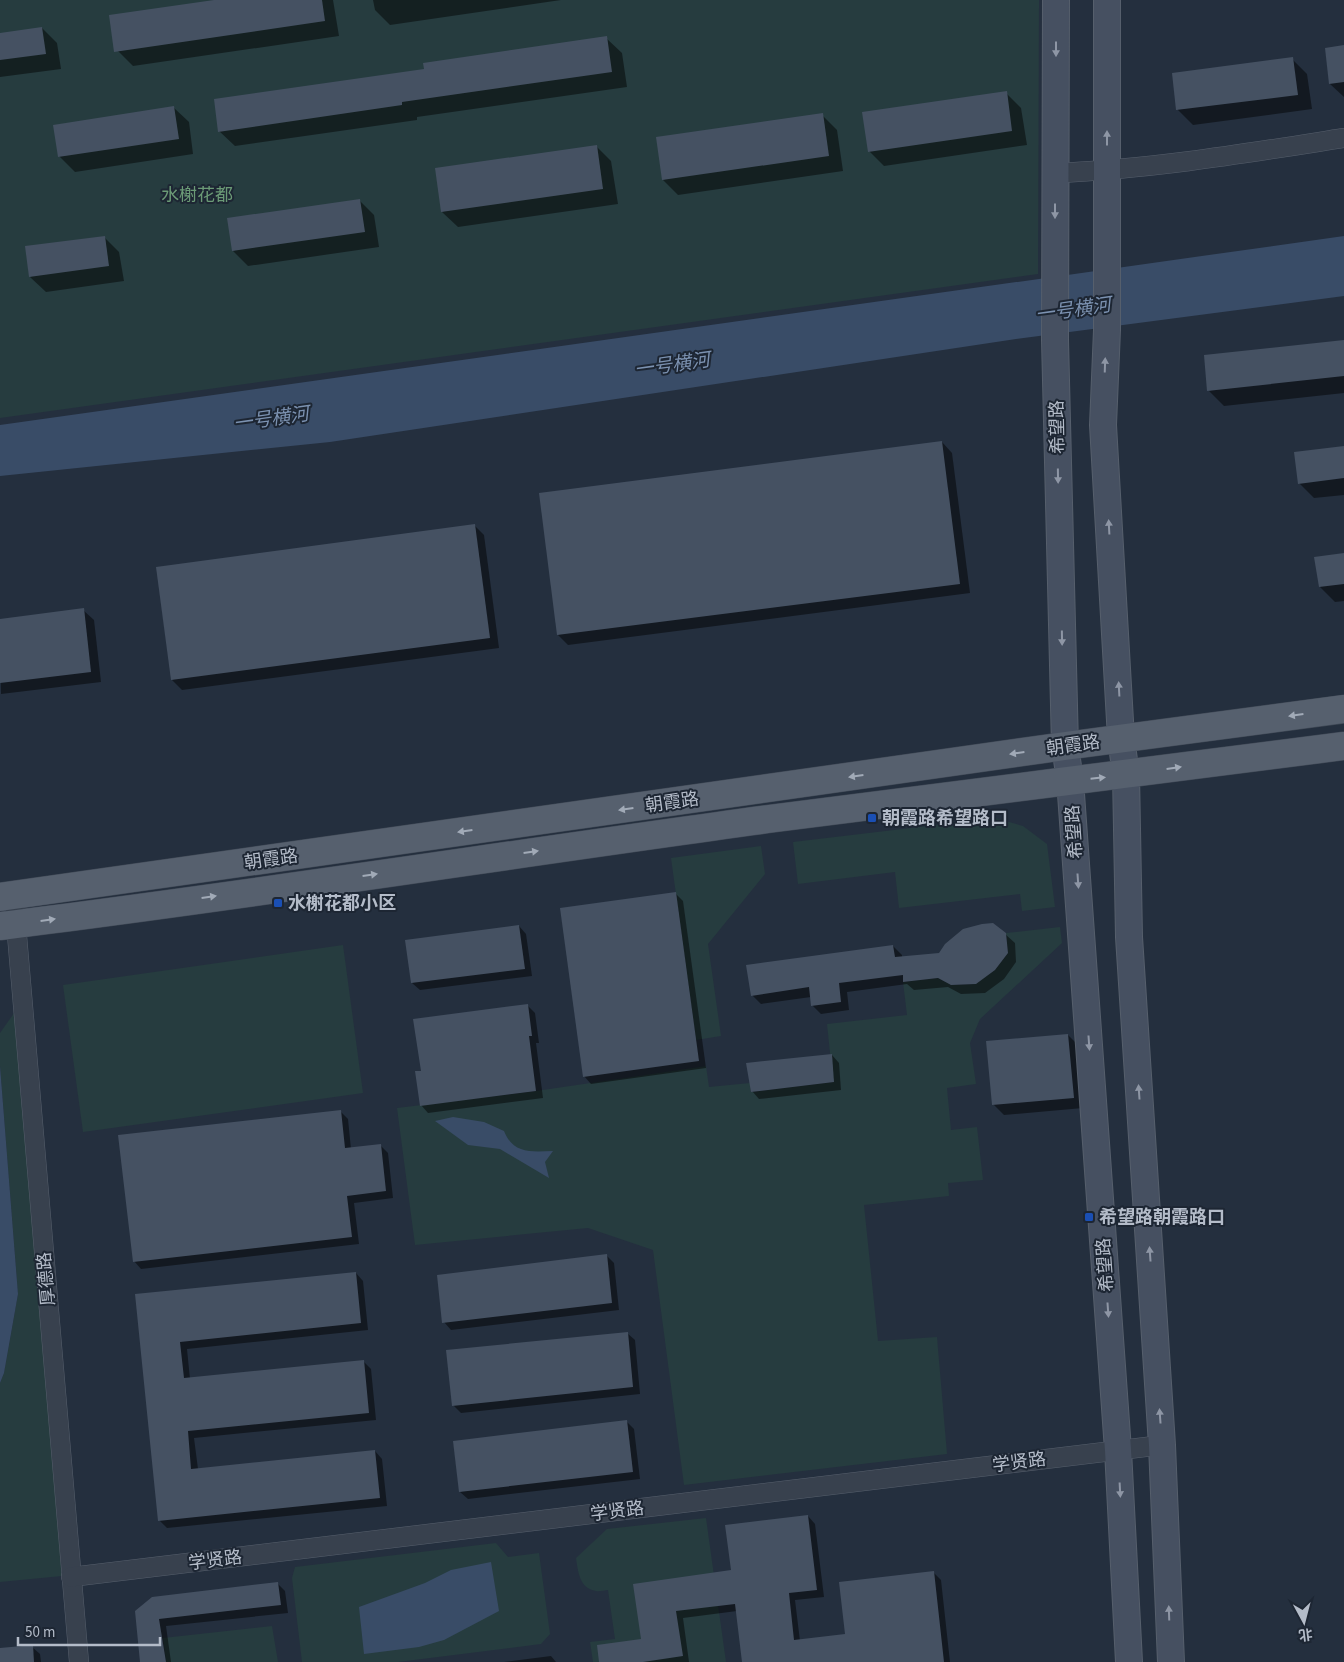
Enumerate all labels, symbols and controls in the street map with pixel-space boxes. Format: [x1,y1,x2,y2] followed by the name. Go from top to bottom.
[1052,41,1060,57] one-way arrow
[1103,129,1111,145] one-way arrow
[161,183,233,208] park label: 水榭花都
[1051,203,1059,219] one-way arrow
[1034,291,1117,329] water label: 一号横河
[633,346,716,384] water label: 一号横河
[1102,357,1110,373] one-way arrow
[232,400,315,438] water label: 一号横河
[1045,400,1070,454] street label: 希望路
[1055,468,1063,484] one-way arrow
[1105,519,1113,535] one-way arrow
[1059,631,1067,647] one-way arrow
[1114,681,1122,697] one-way arrow
[1287,711,1303,719] one-way arrow
[1045,729,1102,762] street label: 朝霞路
[1009,749,1025,757] one-way arrow
[1166,764,1182,772] one-way arrow
[848,772,864,780] one-way arrow
[1090,773,1106,781] one-way arrow
[644,786,701,819] street label: 朝霞路
[1060,804,1089,860] street label: 希望路
[617,805,633,813] one-way arrow
[882,806,1008,831] place label: 朝霞路希望路口
[866,812,878,824] marker: 朝霞路希望路口
[457,828,473,836] one-way arrow
[243,843,300,876] street label: 朝霞路
[523,848,539,856] one-way arrow
[363,871,379,879] one-way arrow
[1074,874,1082,890] one-way arrow
[288,891,396,916] place label: 水榭花都小区
[202,893,218,901] one-way arrow
[272,897,284,909] marker: 水榭花都小区
[41,916,57,924] one-way arrow
[1086,1036,1094,1052] one-way arrow
[1135,1083,1143,1099] one-way arrow
[1099,1205,1225,1230] place label: 希望路朝霞路口
[1083,1211,1095,1223] marker: 希望路朝霞路口
[1091,1237,1120,1293] street label: 希望路
[1145,1246,1153,1262] one-way arrow
[32,1251,61,1307] street label: 厚德路
[1104,1303,1112,1319] one-way arrow
[1156,1408,1164,1424] one-way arrow
[991,1447,1047,1478] street label: 学贤路
[1116,1482,1124,1498] one-way arrow
[589,1496,645,1527] street label: 学贤路
[187,1545,243,1576] street label: 学贤路
[1279,1597,1329,1647] north arrow
[1165,1605,1173,1621] one-way arrow
[18,1614,160,1646] scale bar
[25,1622,55,1643] text: 50 m
[1297,1623,1314,1645] text: 北

